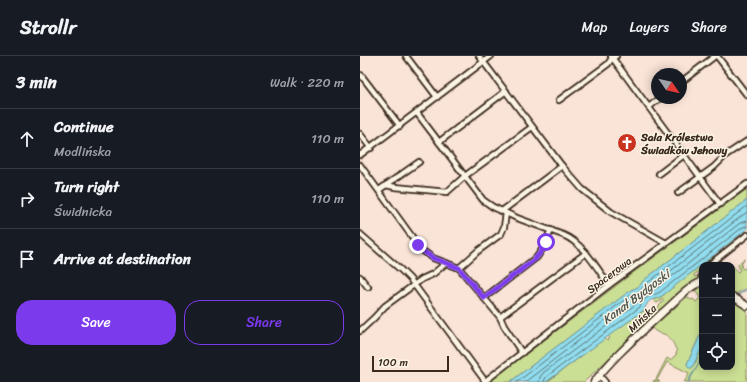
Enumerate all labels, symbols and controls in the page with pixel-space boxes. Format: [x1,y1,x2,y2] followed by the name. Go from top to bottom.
[20,11,76,44] text: Strollr
[582,15,607,40] text: Map
[629,15,669,40] text: Layers
[691,15,727,40] text: Share
[16,67,57,97] text: 3 min
[651,68,687,104] north arrow
[270,71,344,94] text: Walk · 220 m
[54,114,114,140] text: Continue
[311,127,344,150] text: 110 m
[16,128,38,150] icon: ahead
[640,128,728,160] place label: Sala Królestwa Świadków Jehowy
[616,132,638,154] church icon: Sala Królestwa Świadków Jehowy
[54,140,111,163] text: Modlińska
[54,174,119,200] text: Turn right
[311,187,344,210] text: 110 m
[16,188,38,210] icon: right
[54,200,112,223] text: Świdnicka
[537,233,555,251] route start
[409,236,427,254] route end
[54,246,191,272] text: Arrive at destination
[16,248,38,270] icon: arrive
[583,252,636,299] street label: Spacerowa
[597,262,677,330] water label: Kanał Bydgoski
[699,262,735,370] map controls
[699,262,735,298] button: +
[699,298,735,334] button: −
[623,299,662,337] street label: Mińska
[16,300,176,345] button: Save
[184,300,344,345] button: Share
[699,334,735,370] button: locate
[378,353,408,372] text: 100 m
[372,354,449,373] scale bar

